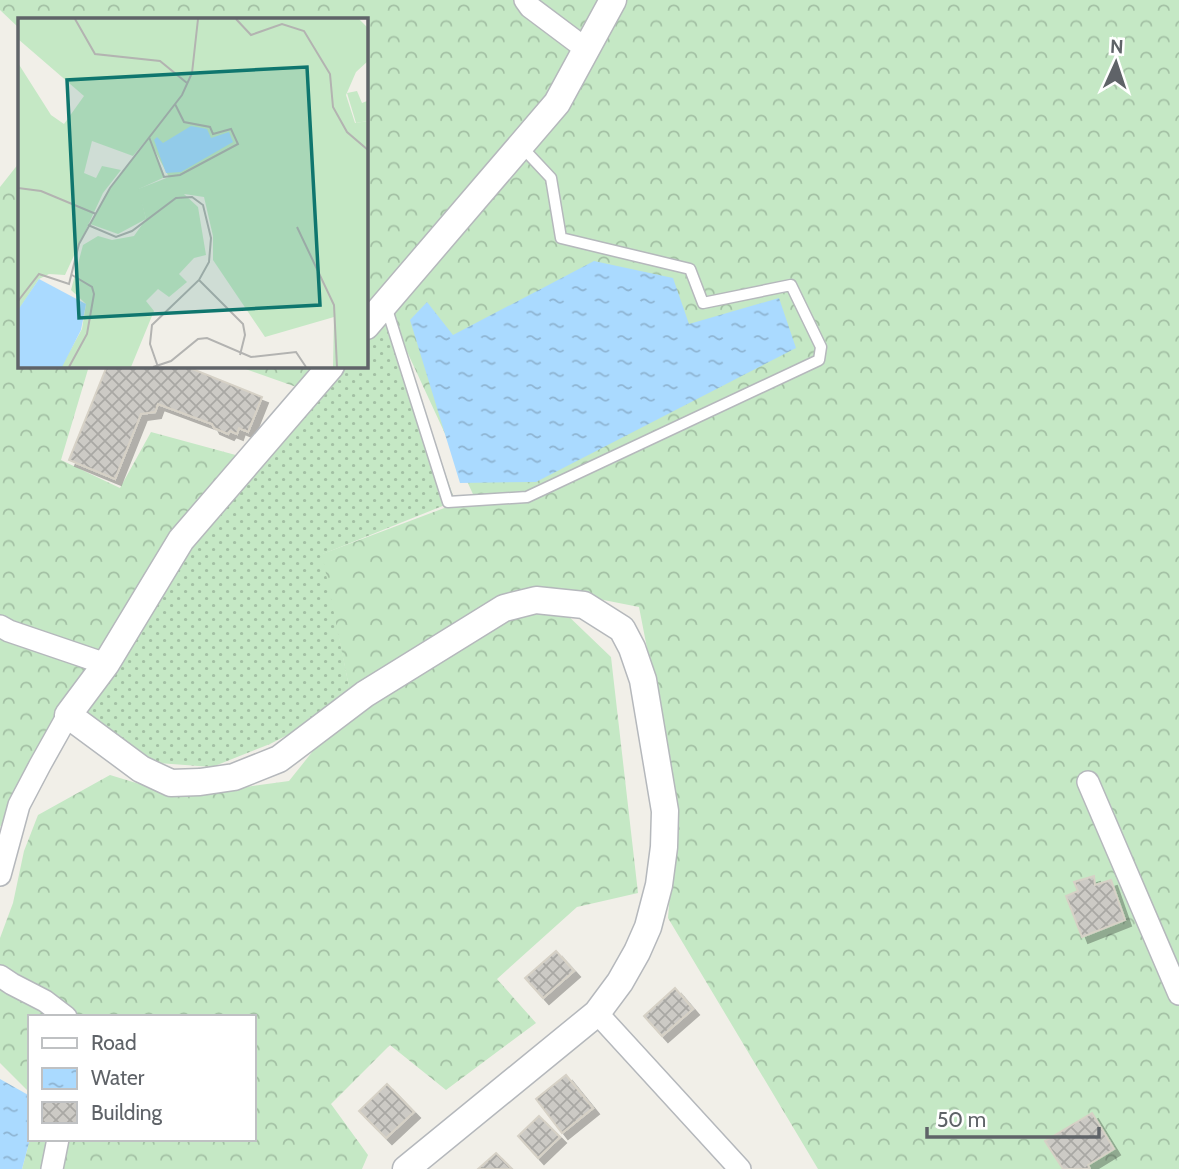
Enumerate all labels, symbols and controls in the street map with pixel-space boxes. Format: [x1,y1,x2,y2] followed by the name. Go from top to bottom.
[18,18,368,368] inset map
[1081,28,1151,98] north arrow
[1110,35,1124,58] text: N
[28,1015,256,1141] legend
[91,1030,137,1055] text: Road
[91,1065,145,1090] text: Water
[927,1096,1098,1140] scale bar
[91,1100,163,1125] text: Building
[937,1107,986,1132] text: 50 m

